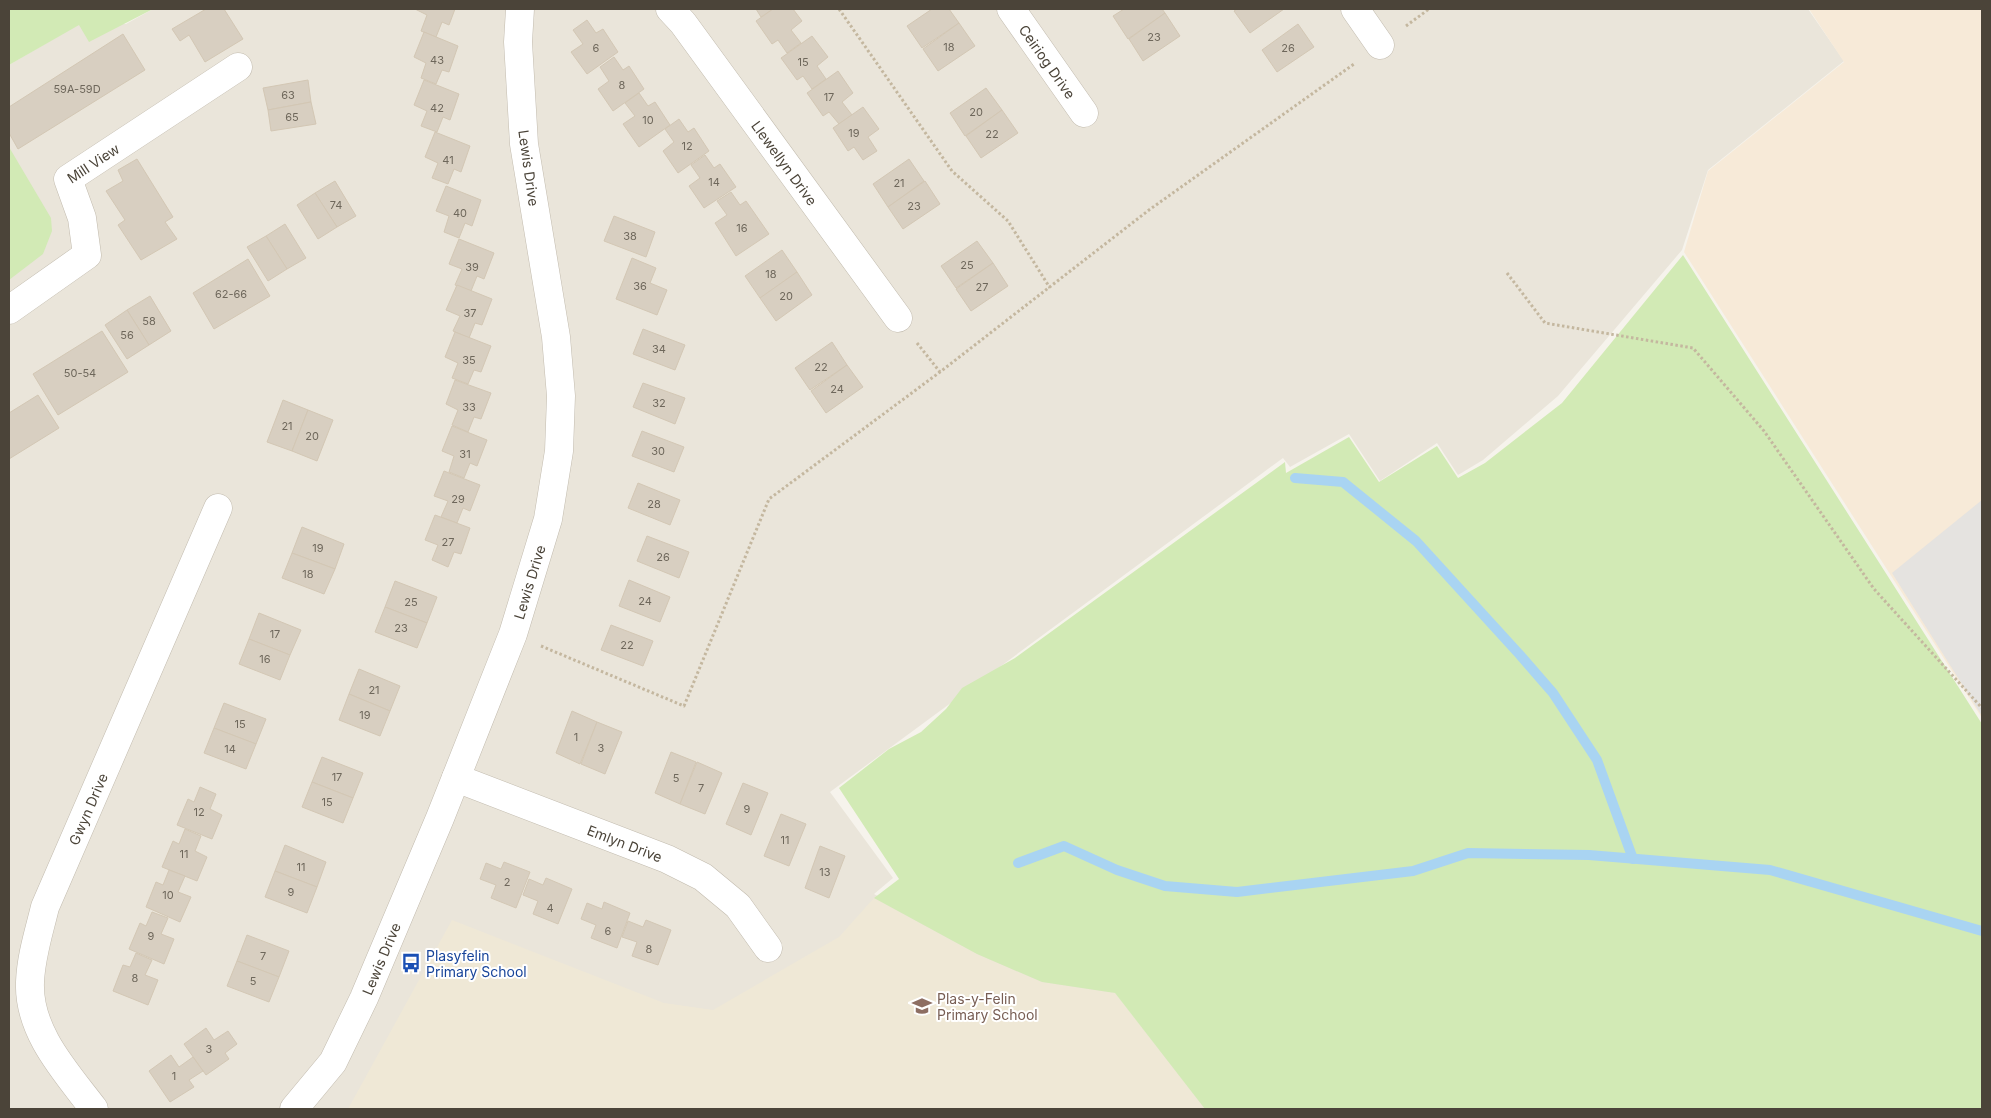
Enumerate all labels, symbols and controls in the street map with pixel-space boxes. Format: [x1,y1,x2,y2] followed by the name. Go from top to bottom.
[1016,21,1080,102] street label: Ceiriog Drive
[1147,30,1161,44] house number: 23
[943,40,955,54] house number: 18
[593,41,600,55] house number: 6
[1281,41,1295,55] house number: 26
[430,53,444,67] house number: 43
[797,55,809,69] house number: 15
[619,78,626,92] house number: 8
[53,82,101,96] house number: 59A-59D
[281,88,295,102] house number: 63
[824,90,834,104] house number: 17
[430,101,444,115] house number: 42
[969,105,983,119] house number: 20
[285,110,299,124] house number: 65
[642,113,654,127] house number: 10
[748,117,821,208] street label: Llewellyn Drive
[848,126,860,140] house number: 19
[985,127,999,141] house number: 22
[515,129,543,207] street label: Lewis Drive
[63,139,122,186] street label: Mill View
[681,139,693,153] house number: 12
[442,153,454,167] house number: 41
[708,175,720,189] house number: 14
[893,176,905,190] house number: 21
[330,198,342,212] house number: 74
[907,199,921,213] house number: 23
[453,206,467,220] house number: 40
[736,221,748,235] house number: 16
[623,229,637,243] house number: 38
[960,258,974,272] house number: 25
[465,260,479,274] house number: 39
[765,267,777,281] house number: 18
[633,279,647,293] house number: 36
[976,280,988,294] house number: 27
[215,287,247,301] house number: 62-66
[779,289,793,303] house number: 20
[463,306,477,320] house number: 37
[142,314,156,328] house number: 58
[120,328,134,342] house number: 56
[652,342,666,356] house number: 34
[462,353,476,367] house number: 35
[814,360,828,374] house number: 22
[64,366,96,380] house number: 50-54
[830,382,844,396] house number: 24
[652,396,666,410] house number: 32
[462,400,476,414] house number: 33
[281,419,293,433] house number: 21
[305,429,319,443] house number: 20
[651,444,665,458] house number: 30
[459,447,471,461] house number: 31
[451,492,465,506] house number: 29
[647,497,661,511] house number: 28
[442,535,454,549] house number: 27
[312,541,324,555] house number: 19
[510,543,548,621] street label: Lewis Drive
[656,550,670,564] house number: 26
[302,567,314,581] house number: 18
[638,594,652,608] house number: 24
[404,595,418,609] house number: 25
[394,621,408,635] house number: 23
[270,627,280,641] house number: 17
[620,638,634,652] house number: 22
[259,652,271,666] house number: 16
[368,683,380,697] house number: 21
[359,708,371,722] house number: 19
[234,717,246,731] house number: 15
[574,730,578,744] house number: 1
[598,741,605,755] house number: 3
[224,742,236,756] house number: 14
[64,770,111,847] street label: Gwyn Drive
[332,770,342,784] house number: 17
[673,771,680,785] house number: 5
[698,781,704,795] house number: 7
[321,795,333,809] house number: 15
[744,802,751,816] house number: 9
[193,805,205,819] house number: 12
[585,821,665,865] street label: Emlyn Drive
[781,833,789,847] house number: 11
[180,847,188,861] house number: 11
[297,860,305,874] house number: 11
[819,865,831,879] house number: 13
[504,875,510,889] house number: 2
[288,885,295,899] house number: 9
[162,888,174,902] house number: 10
[546,901,554,915] house number: 4
[358,920,403,997] street label: Lewis Drive
[605,924,612,938] house number: 6
[148,929,155,943] house number: 9
[646,942,653,956] house number: 8
[426,947,527,980] place label: Plasyfelin Primary School
[260,949,266,963] house number: 7
[400,952,422,974] bus stop icon: Plasyfelin Primary School
[132,971,139,985] house number: 8
[250,974,257,988] house number: 5
[937,990,1038,1023] place label: Plas-y-Felin Primary School
[911,995,933,1017] school or university icon: Plas-y-Felin Primary School
[206,1042,213,1056] house number: 3
[172,1069,176,1083] house number: 1

